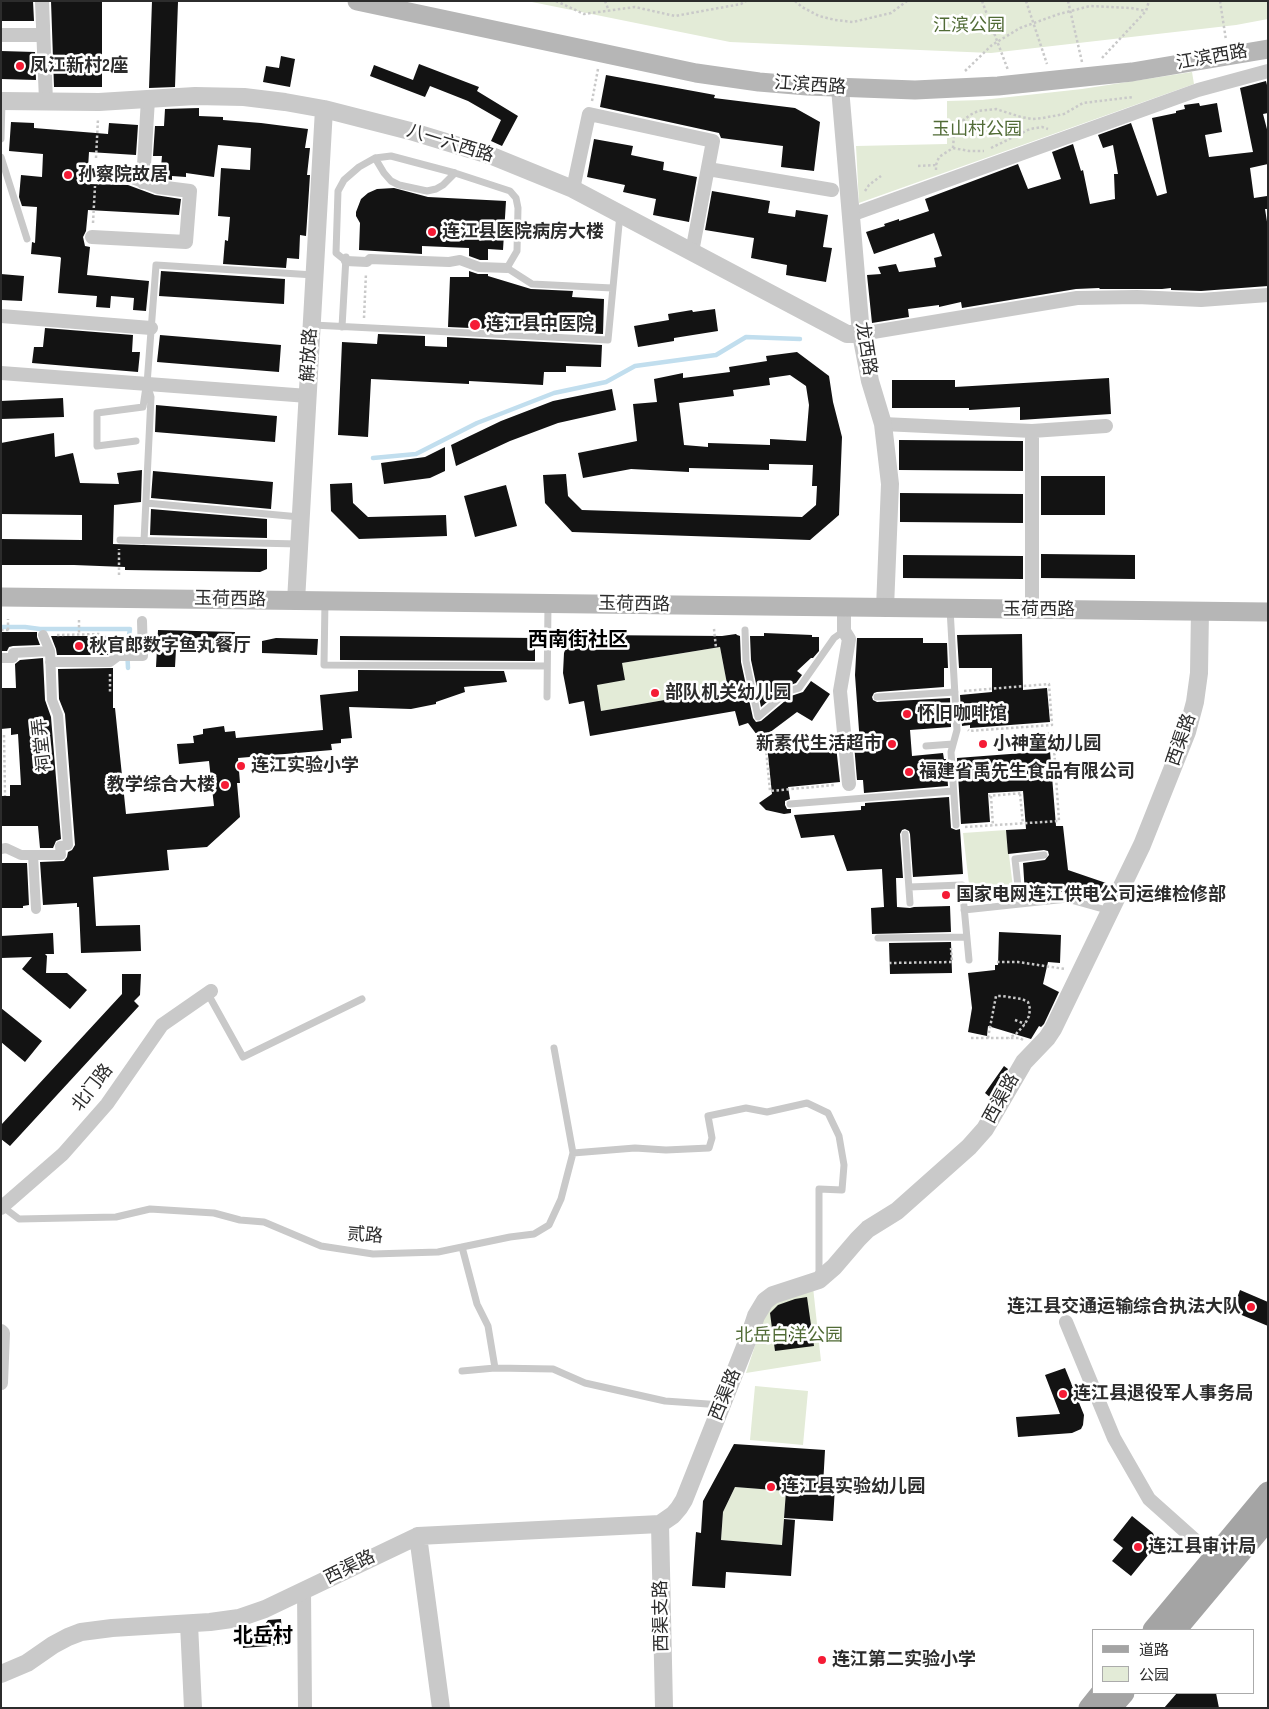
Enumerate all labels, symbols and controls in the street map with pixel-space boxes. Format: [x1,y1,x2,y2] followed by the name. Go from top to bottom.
[933,15,1005,37] park label: 江滨公园
[1175,41,1249,75] street label: 江滨西路
[30,55,128,77] place label: 凤江新村2座
[14,60,26,72] marker: 凤江新村2座
[773,73,847,99] street label: 江滨西路
[932,119,1022,141] park label: 玉山村公园
[404,121,496,167] street label: 八一六西路
[78,164,168,186] place label: 孙察院故居
[62,169,74,181] marker: 孙察院故居
[442,221,604,243] place label: 连江县医院病房大楼
[426,226,438,238] marker: 连江县医院病房大楼
[486,314,594,336] place label: 连江县中医院
[468,318,482,332] marker: 连江县中医院
[850,321,880,377] street label: 龙西路
[298,327,322,383] street label: 解放路
[194,589,266,611] street label: 玉荷西路
[598,594,670,616] street label: 玉荷西路
[1003,599,1075,621] street label: 玉荷西路
[528,629,628,653] district label: 西南街社区
[89,635,251,657] place label: 秋官郎数字鱼丸餐厅
[73,640,85,652] marker: 秋官郎数字鱼丸餐厅
[665,682,791,704] place label: 部队机关幼儿园
[649,687,661,699] marker: 部队机关幼儿园
[917,703,1007,725] place label: 怀旧咖啡馆
[901,708,913,720] marker: 怀旧咖啡馆
[1163,711,1201,769] street label: 西渠路
[29,717,57,773] street label: 祠堂弄
[756,733,882,755] place label: 新素代生活超市
[993,733,1101,755] place label: 小神童幼儿园
[886,738,898,750] marker: 新素代生活超市
[977,738,989,750] marker: 小神童幼儿园
[251,755,359,777] place label: 连江实验小学
[235,760,247,772] marker: 连江实验小学
[919,761,1135,783] place label: 福建省禹先生食品有限公司
[903,766,915,778] marker: 福建省禹先生食品有限公司
[107,774,215,796] place label: 教学综合大楼
[219,779,231,791] marker: 教学综合大楼
[956,884,1226,906] place label: 国家电网连江供电公司运维检修部
[940,889,952,901] marker: 国家电网连江供电公司运维检修部
[68,1060,118,1116] street label: 北门路
[979,1070,1025,1128] street label: 西渠路
[346,1224,384,1248] street label: 贰路
[1007,1296,1241,1318] place label: 连江县交通运输综合执法大队
[1245,1301,1257,1313] marker: 连江县交通运输综合执法大队
[735,1325,843,1347] park label: 北岳白洋公园
[706,1366,746,1424] street label: 西渠路
[1073,1383,1253,1405] place label: 连江县退役军人事务局
[1057,1388,1069,1400] marker: 连江县退役军人事务局
[781,1476,925,1498] place label: 连江县实验幼儿园
[765,1481,777,1493] marker: 连江县实验幼儿园
[1148,1536,1256,1558] place label: 连江县审计局
[1132,1541,1144,1553] marker: 连江县审计局
[321,1546,379,1590] street label: 西渠路
[651,1580,673,1652] street label: 西渠支路
[233,1625,293,1649] district label: 北岳村
[1092,1629,1254,1694] legend
[1139,1641,1169,1660] text: 道路
[832,1649,976,1671] place label: 连江第二实验小学
[816,1654,828,1666] marker: 连江第二实验小学
[1139,1666,1169,1685] text: 公园

